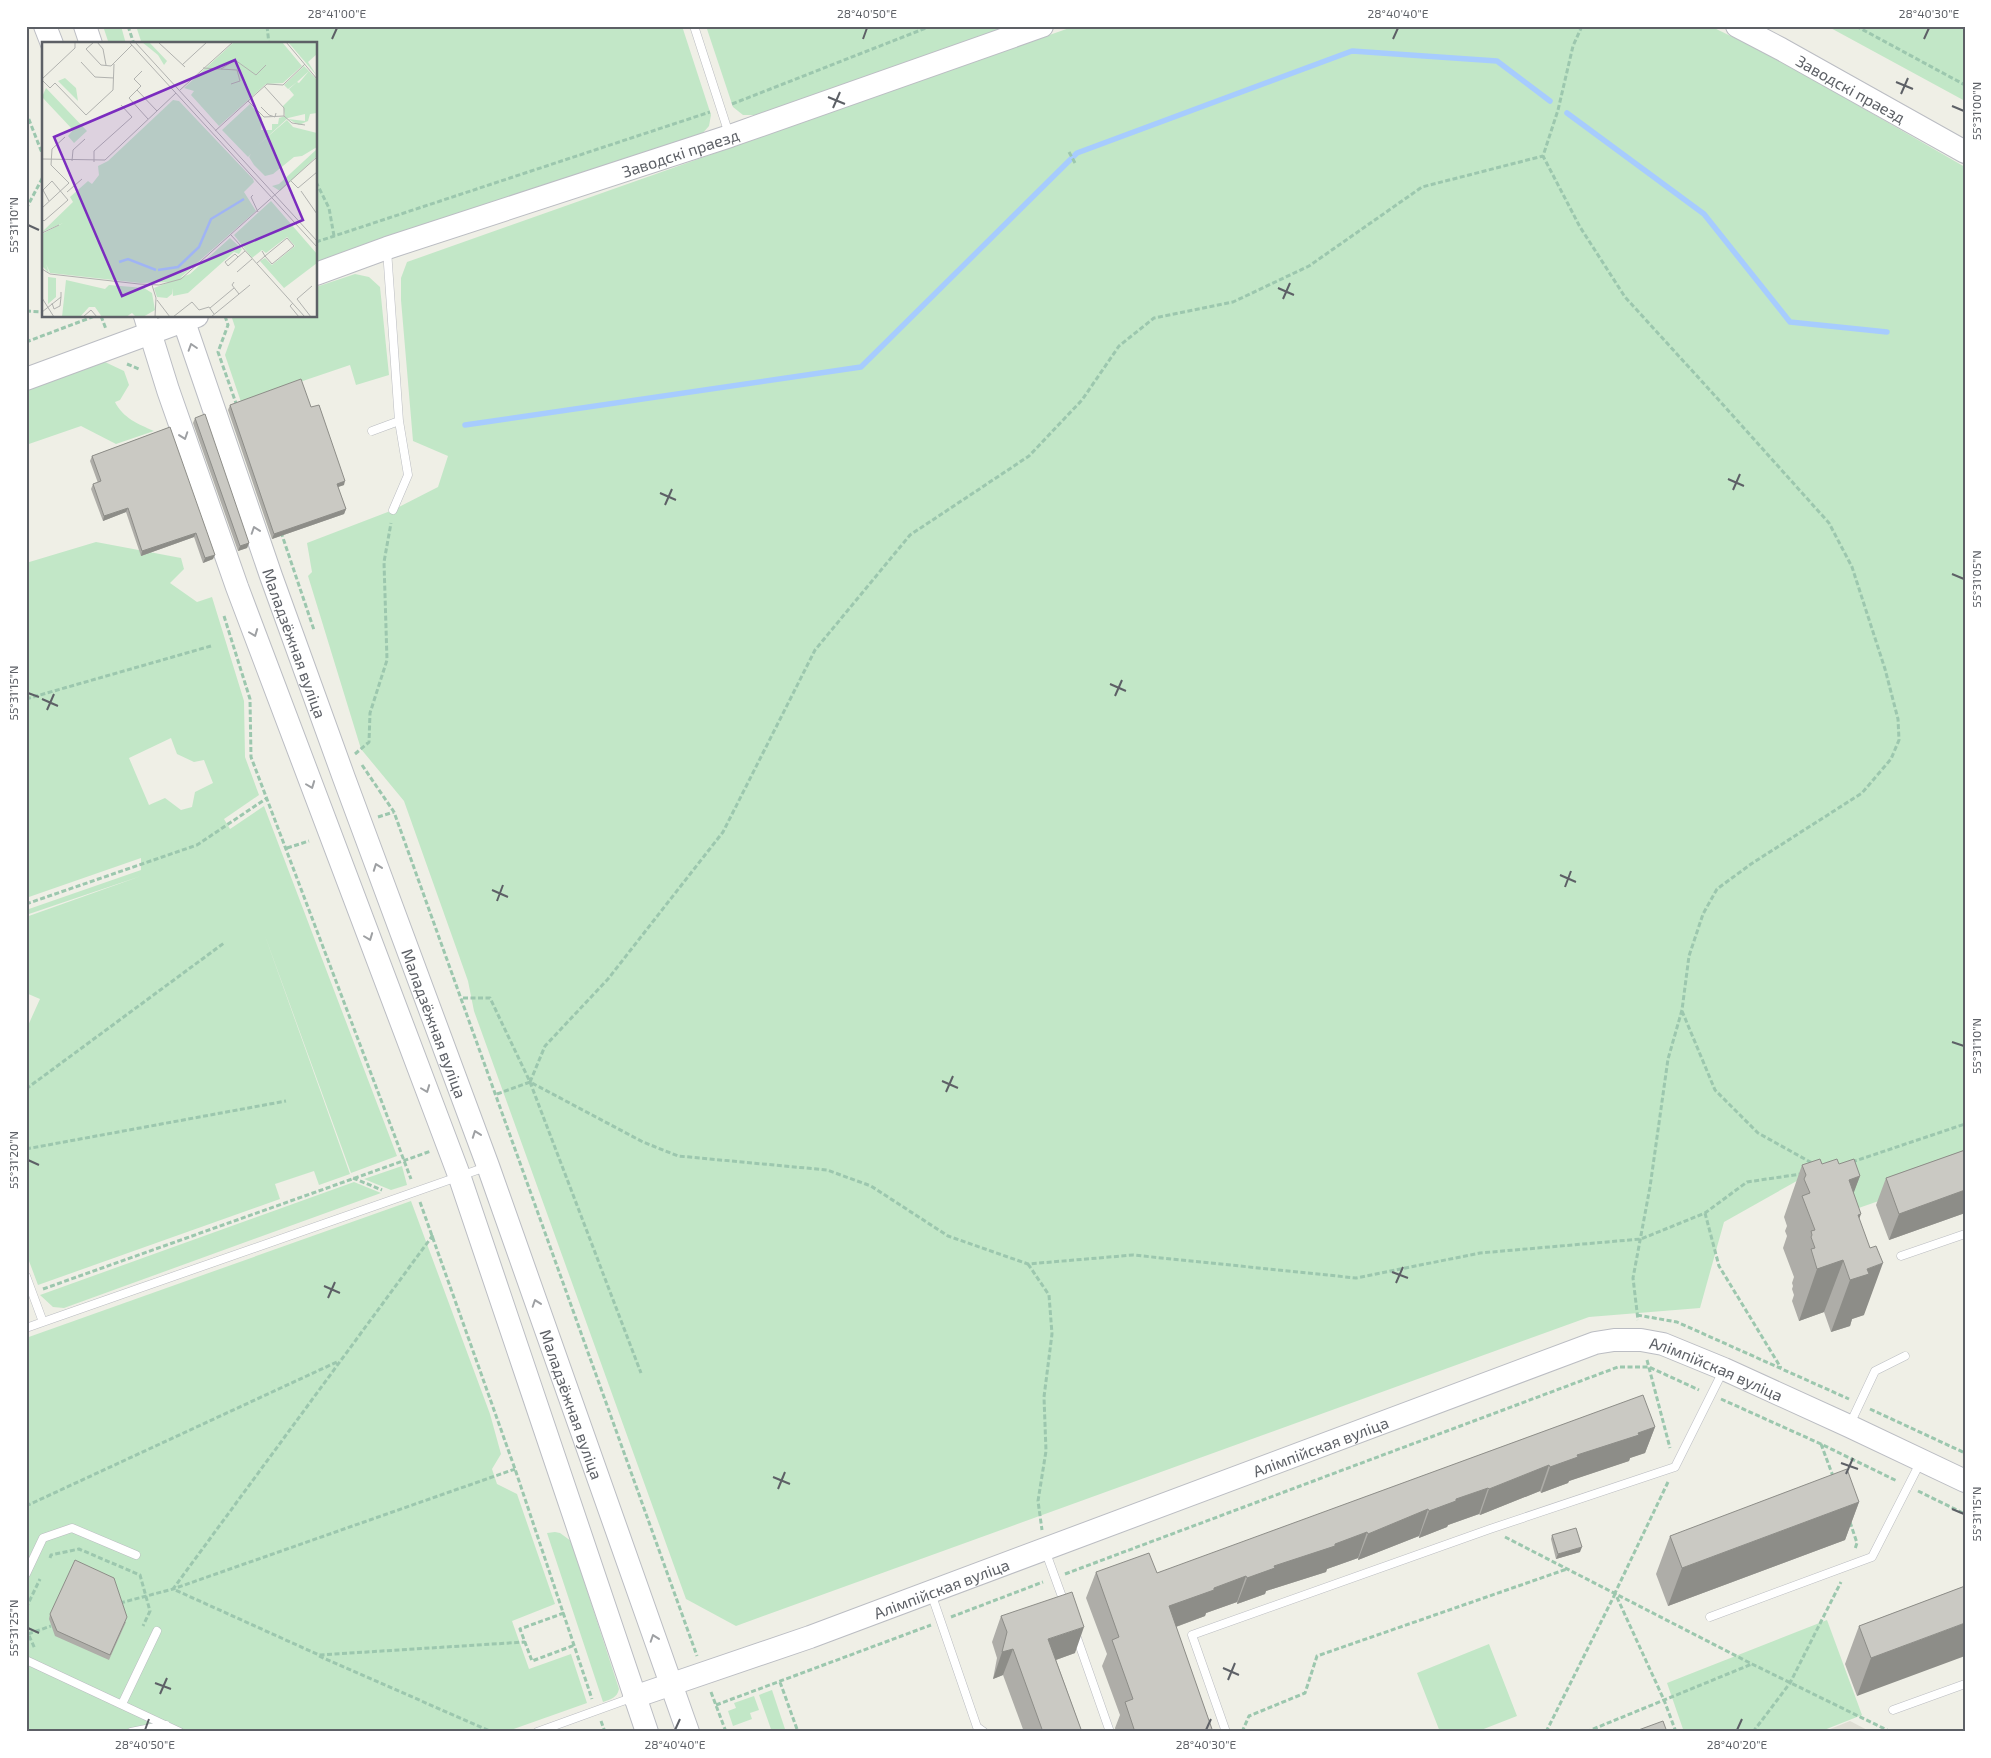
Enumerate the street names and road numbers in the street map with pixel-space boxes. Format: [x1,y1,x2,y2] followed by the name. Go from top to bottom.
[1793,50,1909,126] street label: Заводскі праезд
[619,124,741,180] street label: Заводскі праезд
[260,566,331,720] street label: Маладзёжная вуліца
[399,946,471,1100] street label: Маладзёжная вуліца
[537,1327,607,1482] street label: Маладзёжная вуліца
[1648,1332,1786,1404] street label: Алімпійская вуліца
[1250,1412,1391,1480] street label: Алімпійская вуліца
[871,1554,1012,1622] street label: Алімпійская вуліца

